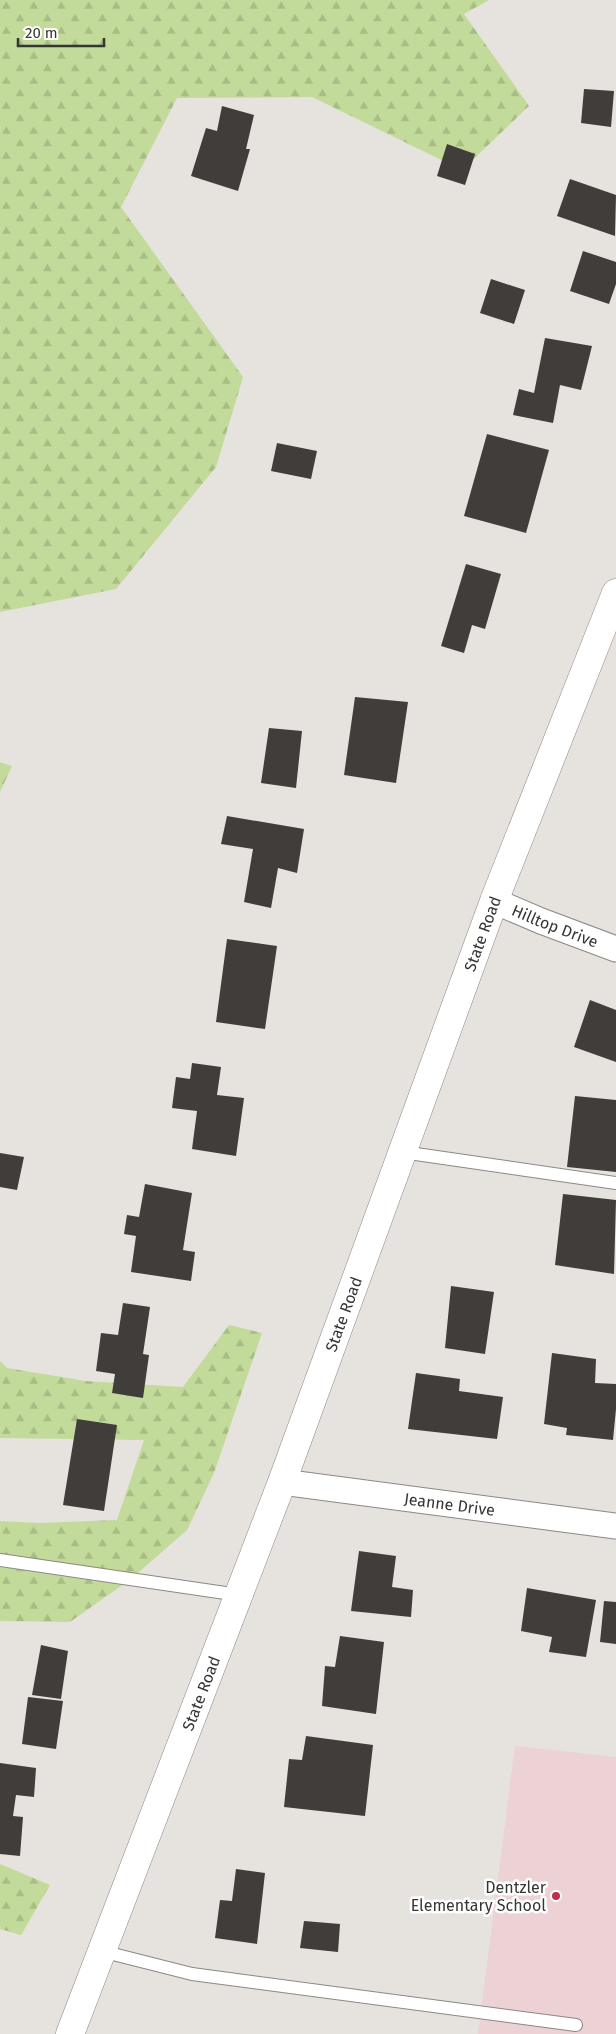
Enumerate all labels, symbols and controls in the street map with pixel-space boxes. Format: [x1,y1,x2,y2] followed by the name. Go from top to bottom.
[18,15,104,47] scale bar
[25,24,58,42] text: 20 m
[460,894,504,974] street label: State Road
[509,900,601,951] street label: Hilltop Drive
[321,1274,366,1354] street label: State Road
[403,1489,496,1519] street label: Jeanne Drive
[178,1653,224,1733] street label: State Road
[411,1878,547,1915] place label: Dentzler Elementary School
[550,1890,562,1902] marker: Dentzler Elementary School

